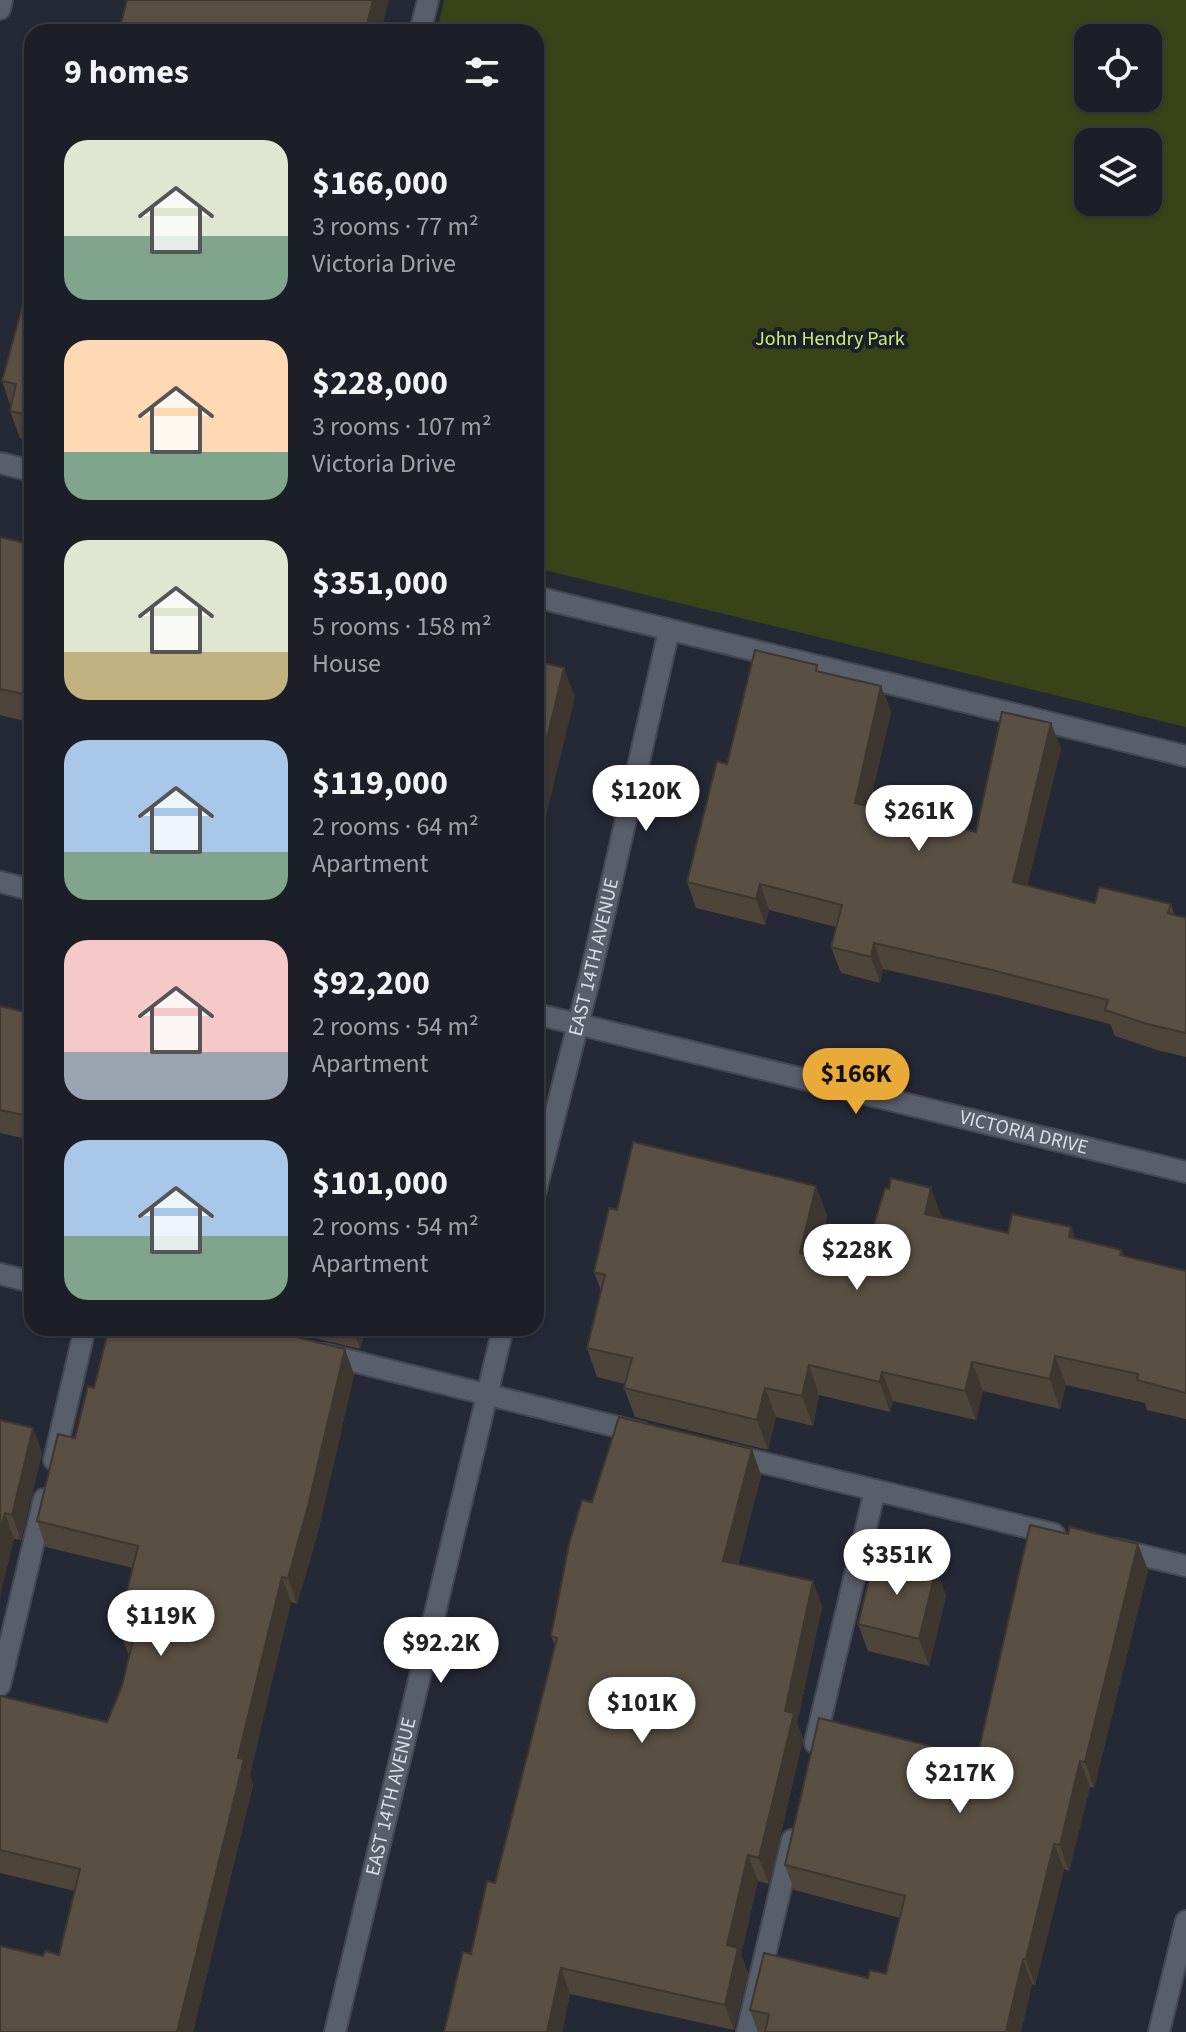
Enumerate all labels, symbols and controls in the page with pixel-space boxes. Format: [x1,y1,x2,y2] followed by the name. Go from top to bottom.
[1074,24,1162,216] map controls
[1074,24,1162,112] button: locate
[64,48,189,97] text: 9 homes
[460,50,504,94] icon: filters
[1074,128,1162,216] button: layers
[312,159,448,208] text: $166,000
[128,172,224,268] icon: home
[312,208,479,245] text: 3 rooms · 77 m²
[312,245,456,282] text: Victoria Drive
[755,325,905,353] park label: John Hendry Park
[312,359,448,408] text: $228,000
[128,372,224,468] icon: home
[312,408,491,445] text: 3 rooms · 107 m²
[312,445,456,482] text: Victoria Drive
[312,559,448,608] text: $351,000
[128,572,224,668] icon: home
[312,608,491,645] text: 5 rooms · 158 m²
[312,645,381,682] text: House
[312,759,448,808] text: $119,000
[590,765,702,833] pin: $120K
[128,772,224,868] icon: home
[611,772,681,809] text: $120K
[863,785,975,853] pin: $261K
[884,792,954,829] text: $261K
[312,808,479,845] text: 2 rooms · 64 m²
[312,845,429,882] text: Apartment
[562,875,626,1039] street label: EAST 14TH AVENUE
[312,959,430,1008] text: $92,200
[128,972,224,1068] icon: home
[312,1008,479,1045] text: 2 rooms · 54 m²
[312,1045,429,1082] text: Apartment
[800,1048,912,1116] pin: $166K
[821,1055,891,1092] text: $166K
[957,1103,1091,1162] street label: VICTORIA DRIVE
[312,1159,448,1208] text: $101,000
[128,1172,224,1268] icon: home
[312,1208,479,1245] text: 2 rooms · 54 m²
[801,1224,913,1292] pin: $228K
[822,1231,892,1268] text: $228K
[312,1245,429,1282] text: Apartment
[841,1529,953,1597] pin: $351K
[862,1536,932,1573] text: $351K
[105,1590,217,1658] pin: $119K
[126,1597,196,1634] text: $119K
[376,1617,506,1685] pin: $92.2K
[402,1624,480,1661] text: $92.2K
[586,1677,698,1745] pin: $101K
[607,1684,677,1721] text: $101K
[359,1715,424,1879] street label: EAST 14TH AVENUE
[904,1747,1016,1815] pin: $217K
[925,1754,995,1791] text: $217K

